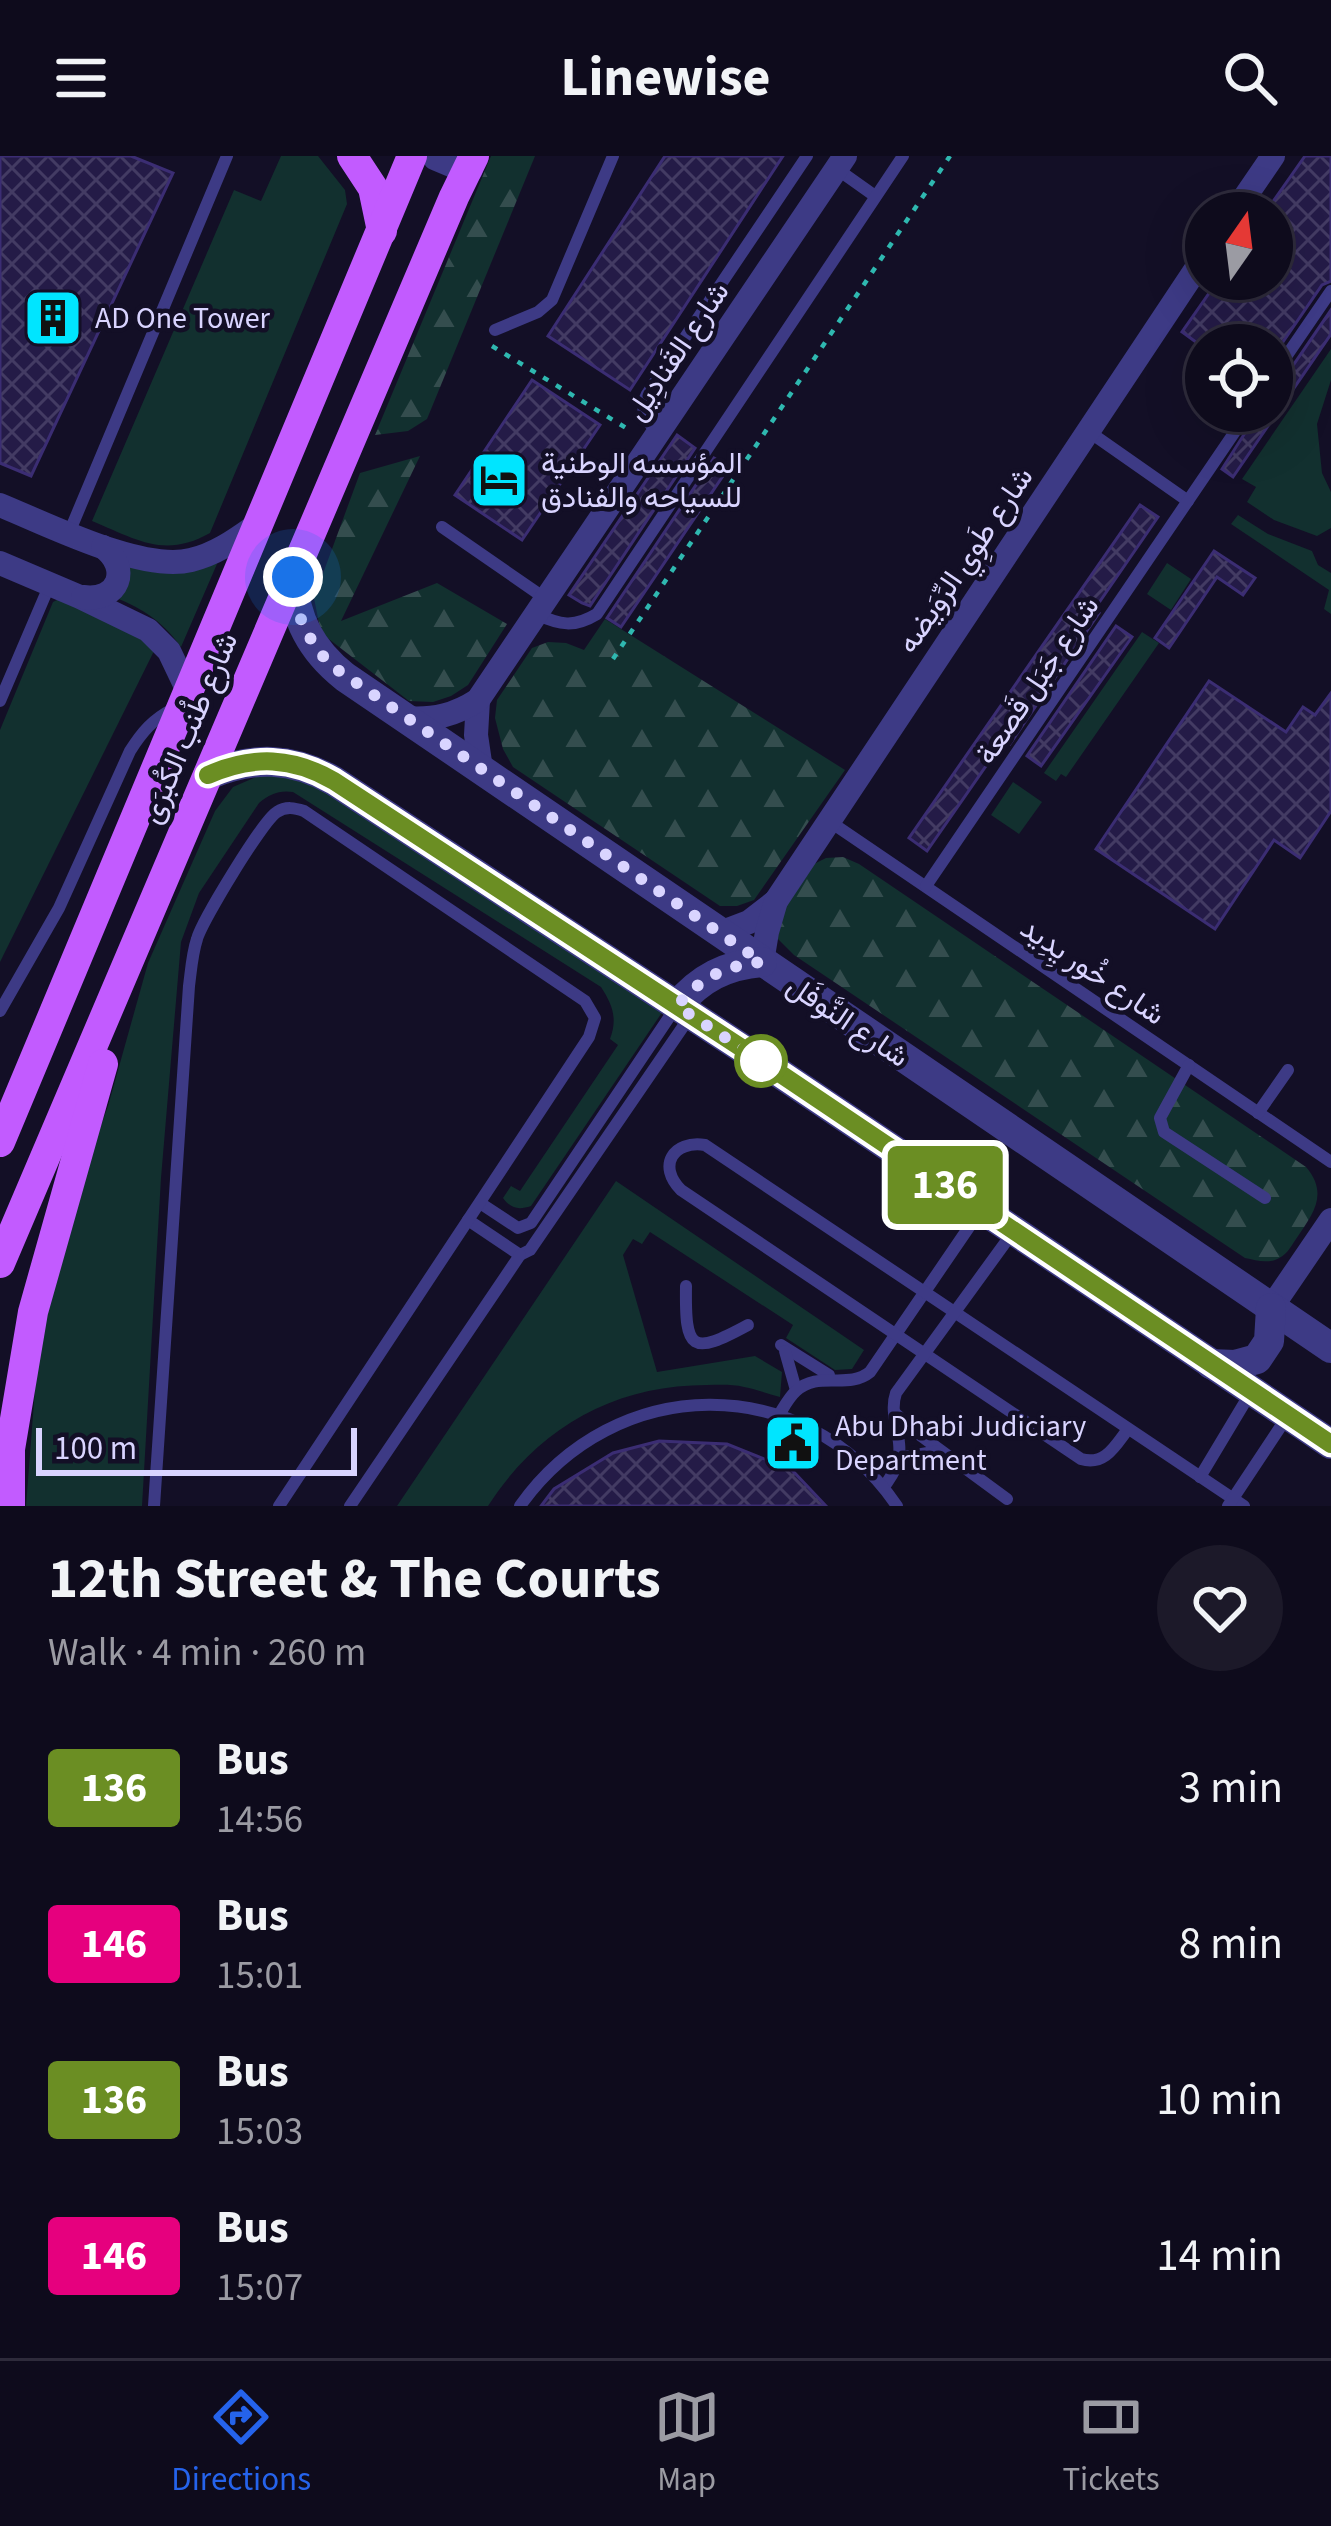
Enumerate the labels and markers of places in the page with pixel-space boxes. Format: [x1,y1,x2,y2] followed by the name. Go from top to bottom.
[22,287,84,349] building icon: AD One Tower
[95,297,271,340] place label: AD One Tower
[541,442,743,519] place label: المؤسسه الوطنية للسياحه والفنادق
[468,449,530,511] hotel icon: المؤسسه الوطنية للسياحه والفنادق
[736,1036,786,1086] unlabelled marker
[835,1405,1086,1482] place label: Abu Dhabi Judiciary Department
[762,1412,824,1474] public building icon: Abu Dhabi Judiciary Department

